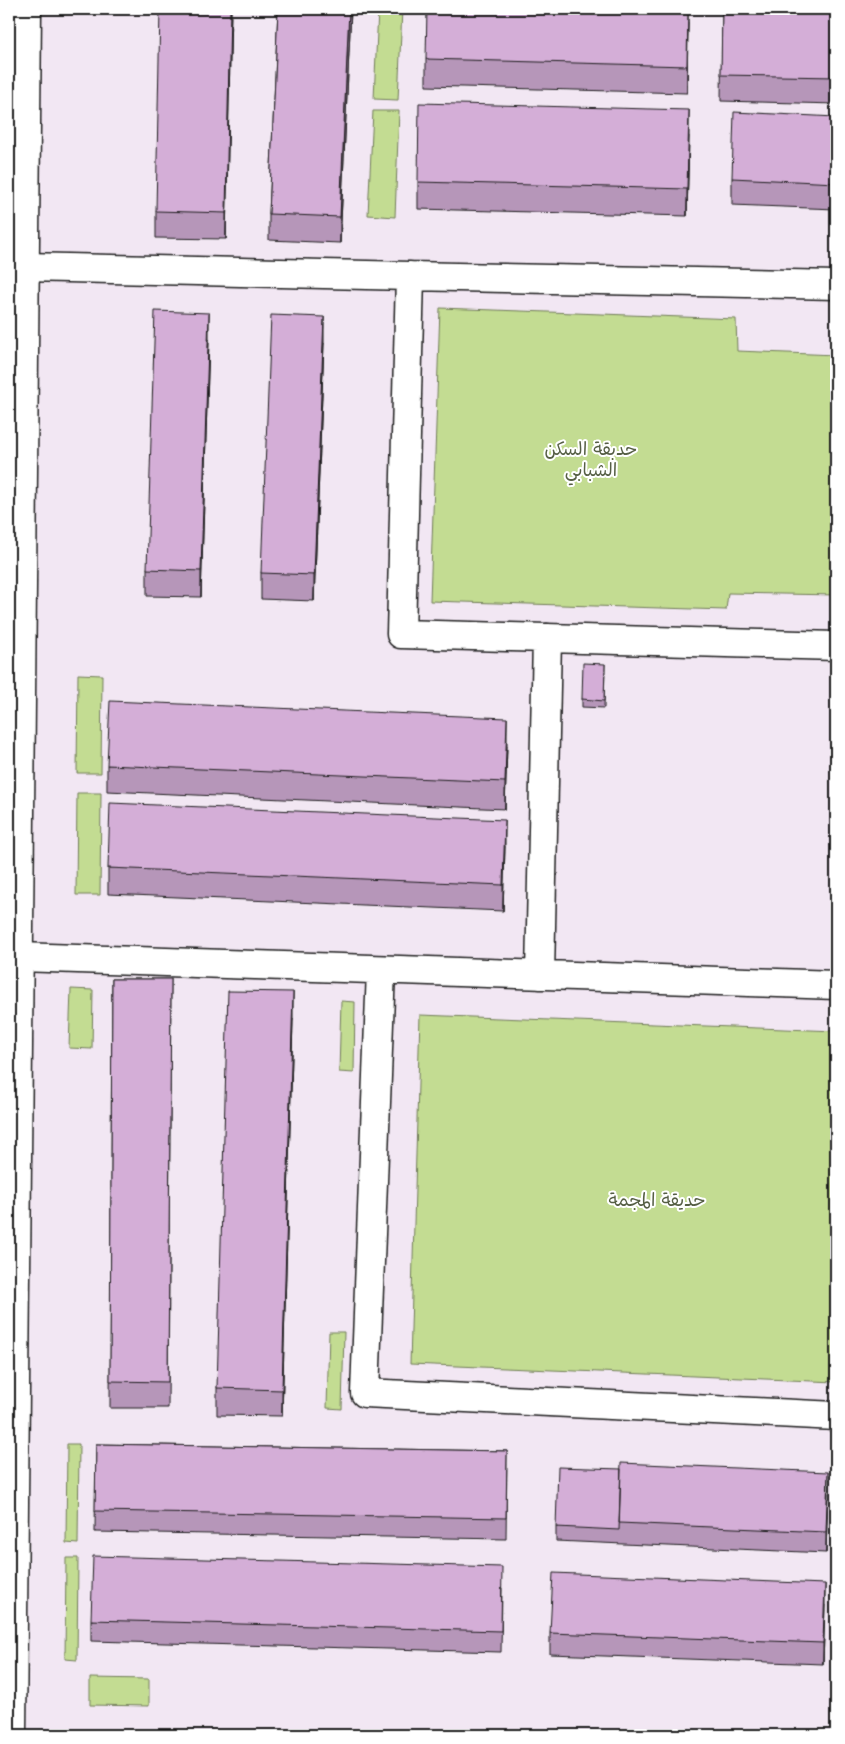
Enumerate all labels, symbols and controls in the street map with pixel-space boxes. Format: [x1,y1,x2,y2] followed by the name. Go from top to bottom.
[545,437,637,486] park label: حدبقة السكن الشبابي
[608,1188,706,1212] park label: حديقة المجمة

